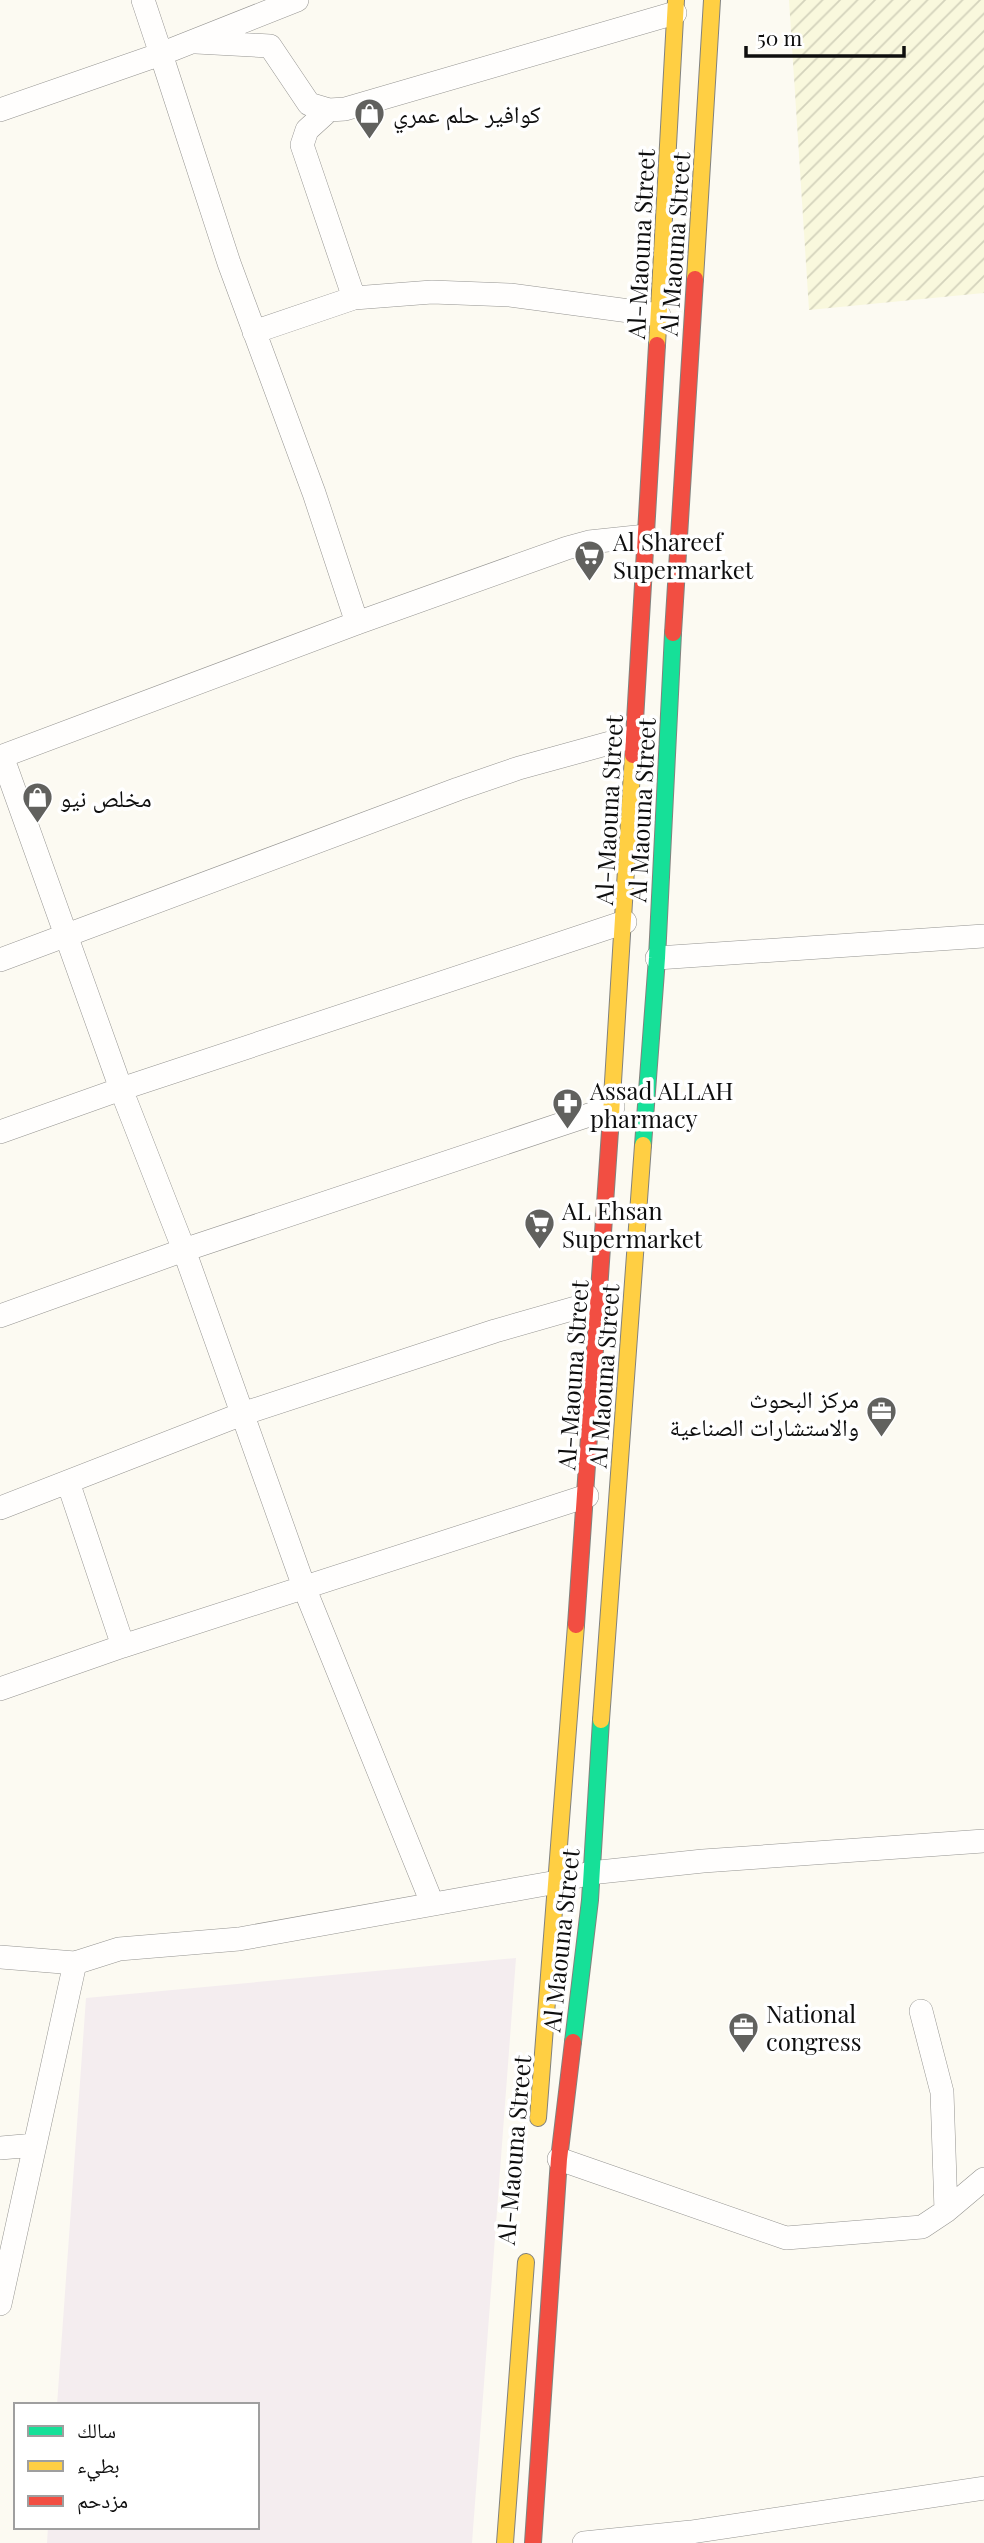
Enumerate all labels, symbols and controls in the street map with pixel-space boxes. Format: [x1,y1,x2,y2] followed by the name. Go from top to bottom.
[746,14,904,58] scale bar
[757,23,803,51] text: 50 m
[353,96,387,140] shop icon: كوافير حلم عمري
[393,97,541,134] place label: كوافير حلم عمري
[619,148,661,341] street label: Al-Maouna Street
[652,151,696,338] street label: Al Maouna Street
[612,525,754,585] place label: Al Shareef Supermarket
[573,538,607,582] supermarket icon: Al Shareef Supermarket
[587,714,629,907] street label: Al-Maouna Street
[620,717,662,904] street label: Al Maouna Street
[20,780,54,824] shop icon: مخلص نيو
[60,781,152,813] place label: مخلص نيو
[589,1074,733,1134] place label: Assad ALLAH pharmacy
[550,1087,584,1131] pharmacy icon: Assad ALLAH pharmacy
[561,1194,703,1254] place label: AL Ehsan Supermarket
[522,1207,556,1251] supermarket icon: AL Ehsan Supermarket
[549,1279,595,1472] street label: Al-Maouna Street
[581,1283,625,1470] street label: Al Maouna Street
[670,1382,859,1442] place label: مركز البحوث والاستشارات الصناعية
[865,1395,899,1439] office icon: مركز البحوث والاستشارات الصناعية
[534,1846,586,2034] street label: Al Maouna Street
[766,1997,861,2057] place label: National congress
[726,2010,760,2054] office icon: National congress
[489,2053,537,2247] street label: Al-Maouna Street
[14,2403,259,2529] legend
[77,2415,116,2443] text: سالك
[77,2450,120,2482] text: بطيء
[77,2485,128,2515] text: مزدحم

